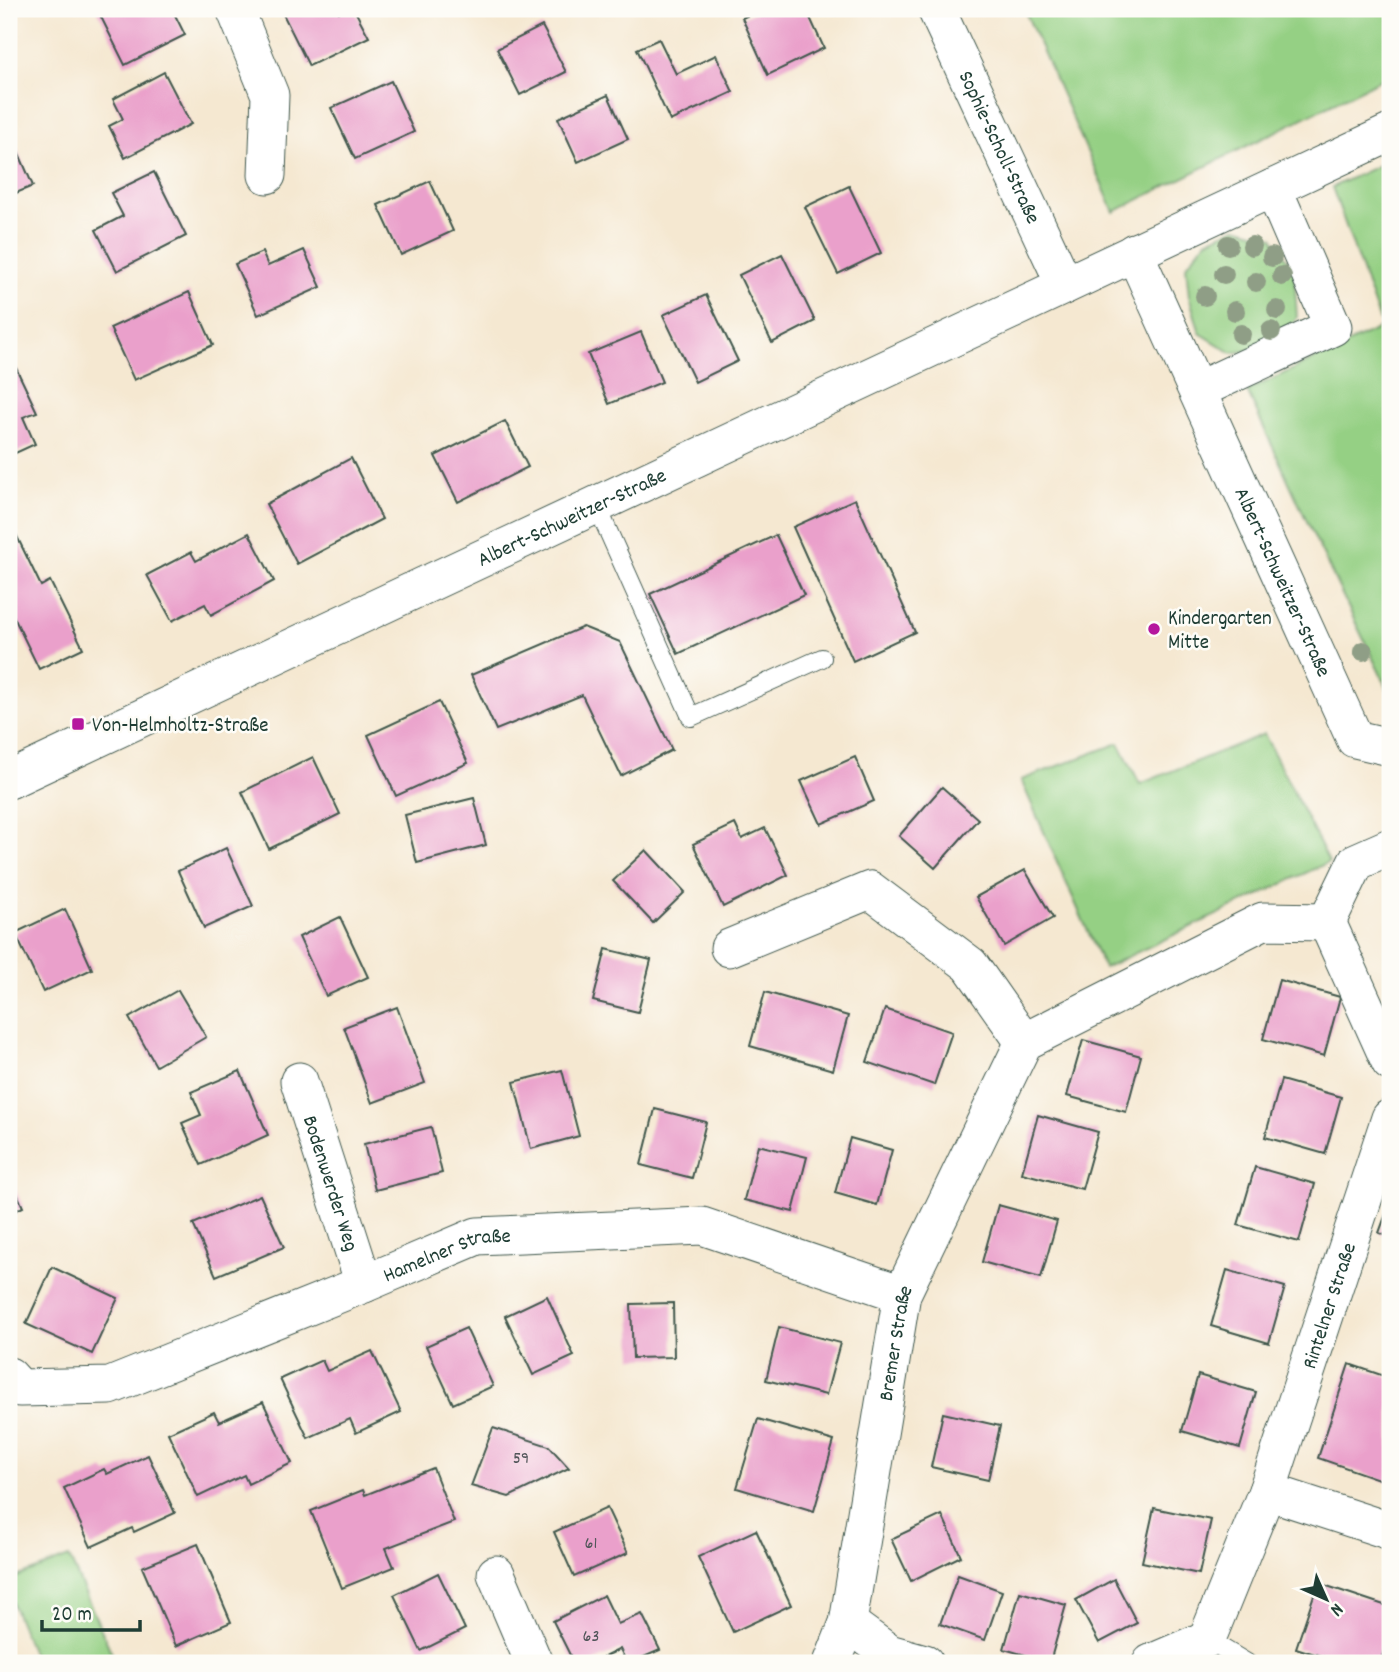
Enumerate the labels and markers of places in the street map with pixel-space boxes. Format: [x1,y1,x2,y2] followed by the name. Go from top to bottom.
[1168,605,1272,659] place label: Kindergarten Mitte
[1146,621,1162,637] marker: Kindergarten Mitte
[92,712,268,742] place label: Von-Helmholtz-Straße
[70,716,86,732] marker: Von-Helmholtz-Straße

